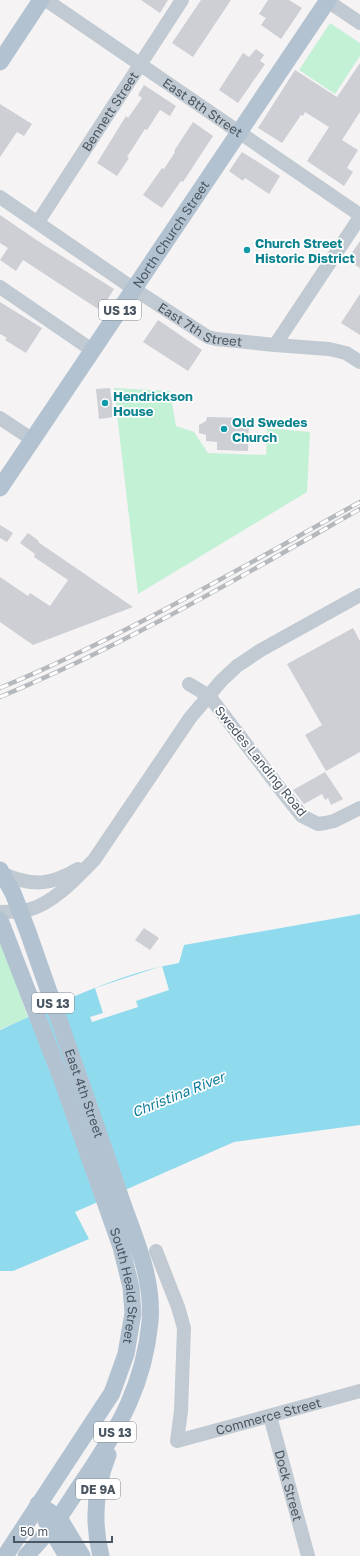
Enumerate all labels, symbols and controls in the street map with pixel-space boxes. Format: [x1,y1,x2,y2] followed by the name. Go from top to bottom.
[78,68,142,154] street label: Bennett Street
[160,74,246,140] street label: East 8th Street
[129,177,212,291] street label: North Church Street
[255,235,355,266] place label: Church Street Historic District
[242,245,252,255] marker: Church Street Historic District
[155,299,243,350] street label: East 7th Street
[99,300,141,320] road number: US 13
[113,388,193,419] place label: Hendrickson House
[100,398,110,408] marker: Hendrickson House
[232,414,307,445] place label: Old Swedes Church
[219,424,229,434] marker: Old Swedes Church
[212,703,310,819] street label: Swedes Landing Road
[32,993,74,1013] road number: US 13
[62,1046,108,1140] street label: East 4th Street
[129,1067,229,1120] water label: Christina River
[107,1225,141,1345] street label: South Heald Street
[214,1394,323,1438] street label: Commerce Street
[94,1422,136,1442] road number: US 13
[272,1448,306,1523] street label: Dock Street
[76,1479,120,1499] road number: DE 9A
[14,1518,112,1544] scale bar
[20,1524,48,1539] text: 50 m

